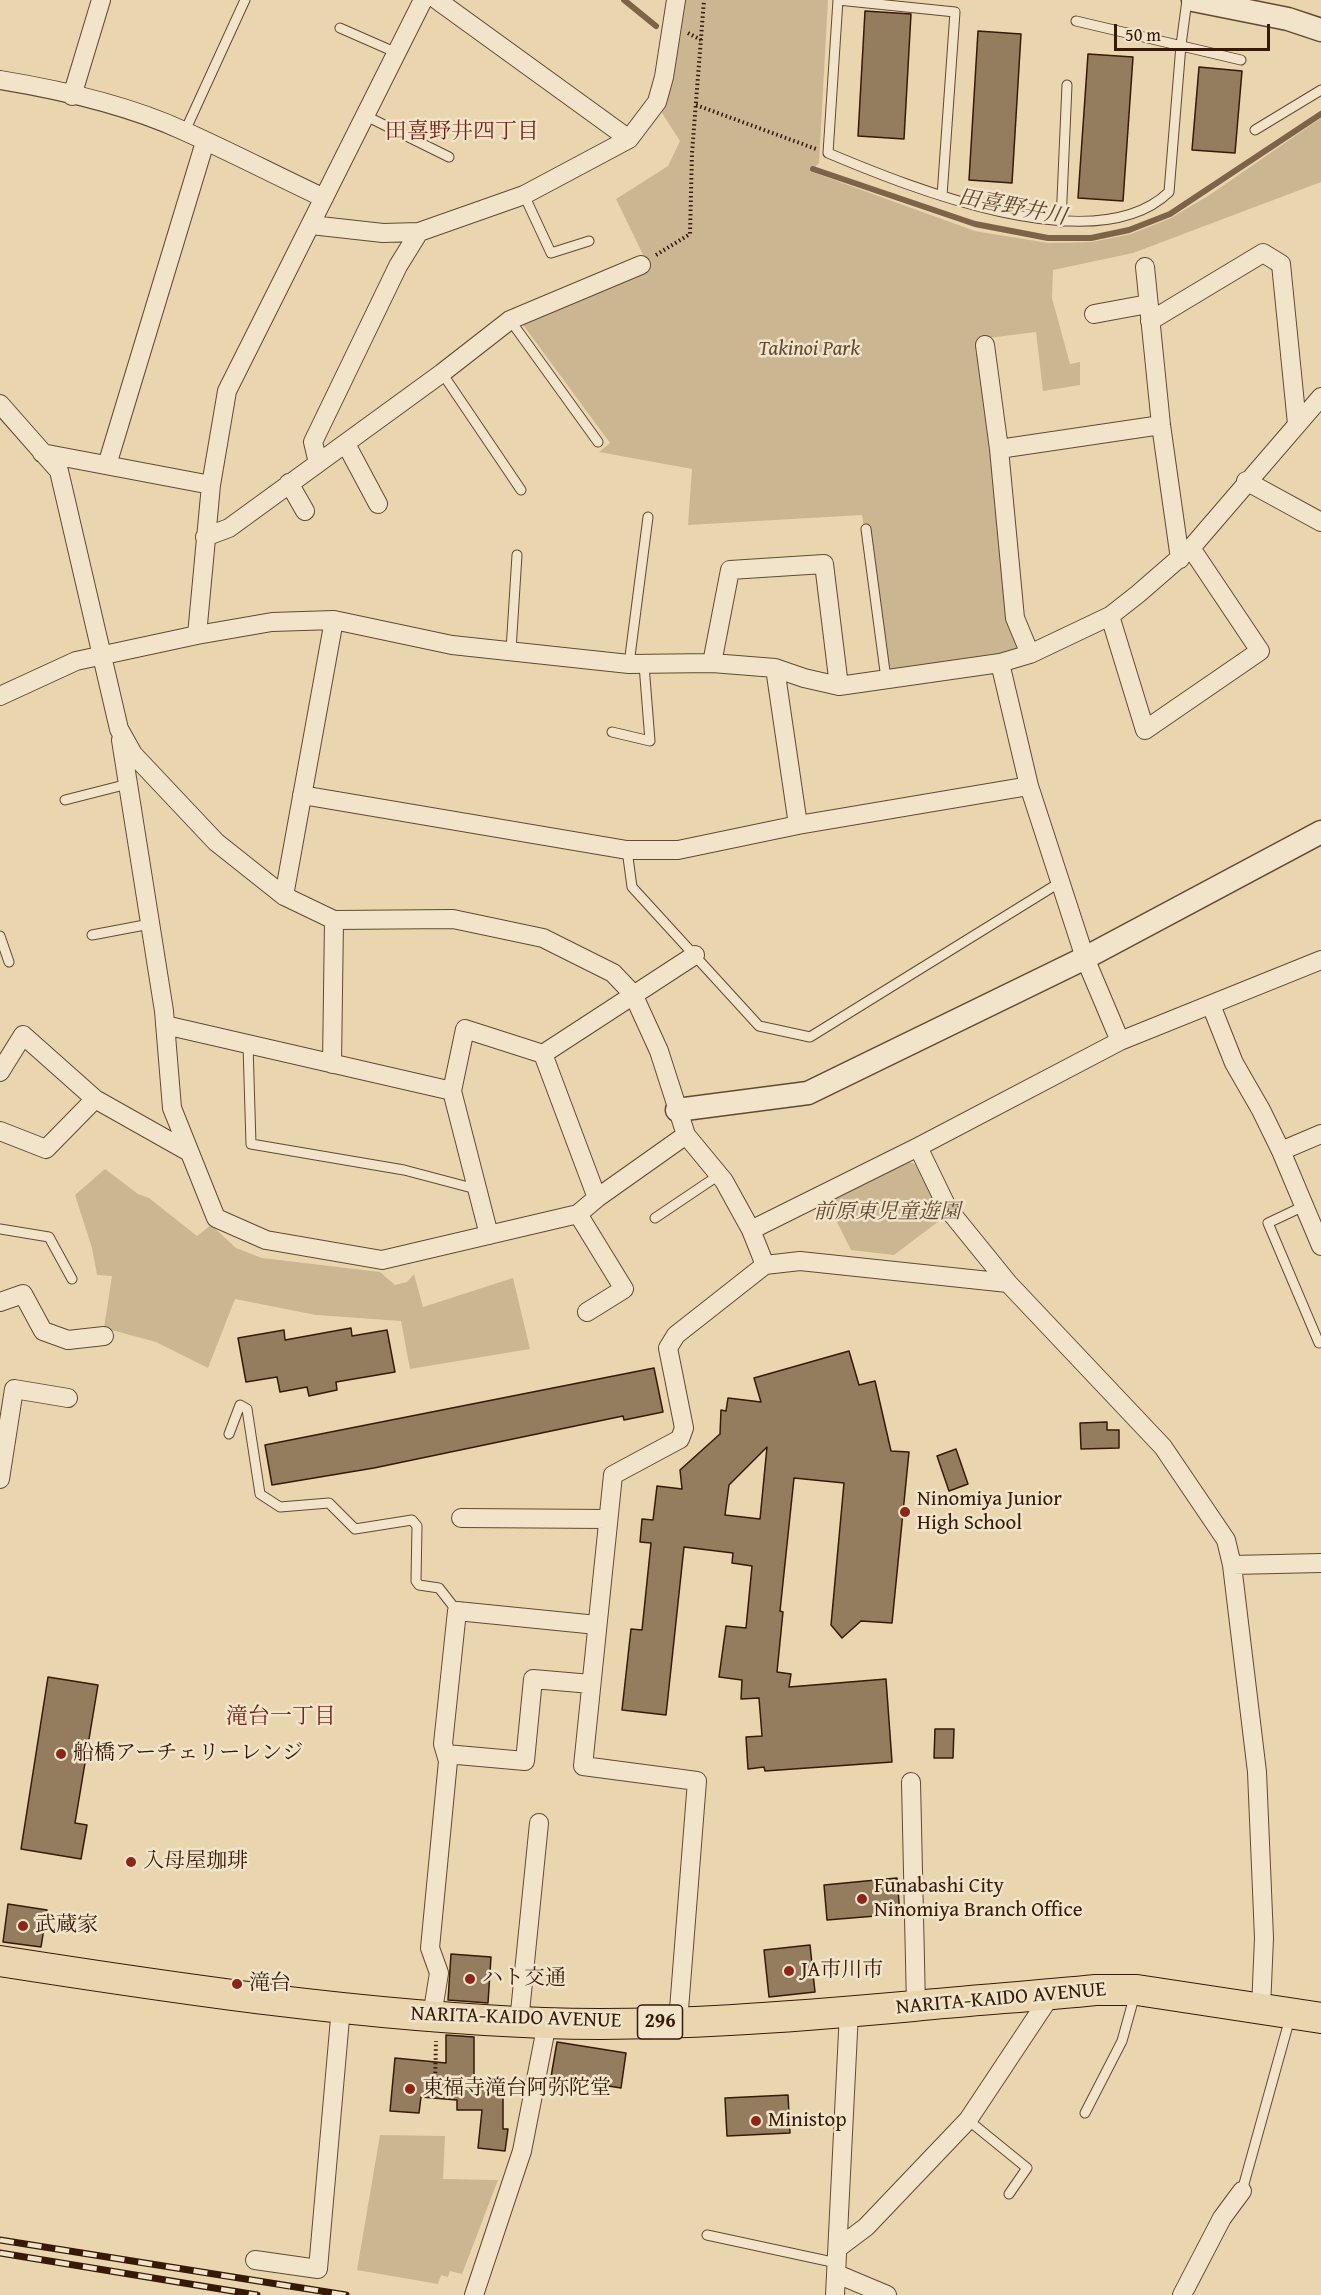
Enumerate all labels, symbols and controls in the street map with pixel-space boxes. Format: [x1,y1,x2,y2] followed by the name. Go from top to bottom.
[1117,12,1273,50] scale bar
[1125,21,1161,48] text: 50 m
[385,119,539,145] district label: 田喜野井四丁目
[955,185,1069,231] water label: 田喜野井川
[758,337,860,363] park label: Takinoi Park
[814,1200,960,1226] park label: 前原東児童遊園
[917,1487,1062,1537] place label: Ninomiya Junior High School
[898,1505,912,1519] marker: Ninomiya Junior High School
[226,1704,336,1730] district label: 滝台一丁目
[73,1741,303,1767] place label: 船橋アーチェリーレンジ
[54,1747,68,1761] marker: 船橋アーチェリーレンジ
[143,1849,248,1875] place label: 入母屋珈琲
[124,1855,138,1869] marker: 入母屋珈琲
[874,1874,1083,1924] place label: Funabashi City Ninomiya Branch Office
[855,1892,869,1906] marker: Funabashi City Ninomiya Branch Office
[35,1913,98,1939] place label: 武蔵家
[16,1919,30,1933] marker: 武蔵家
[801,1958,883,1984] place label: JA市川市
[782,1964,796,1978] marker: JA市川市
[482,1966,566,1992] place label: ハト交通
[249,1971,291,1997] place label: 滝台
[463,1972,477,1986] marker: ハト交通
[230,1977,244,1991] marker: 滝台
[895,1977,1107,2021] street label: NARITA-KAIDO AVENUE
[410,2002,622,2034] street label: NARITA-KAIDO AVENUE
[638,2005,682,2039] road number: 296
[422,2076,611,2102] place label: 東福寺滝台阿弥陀堂
[403,2082,417,2096] marker: 東福寺滝台阿弥陀堂
[768,2108,847,2134] place label: Ministop
[749,2114,763,2128] marker: Ministop

